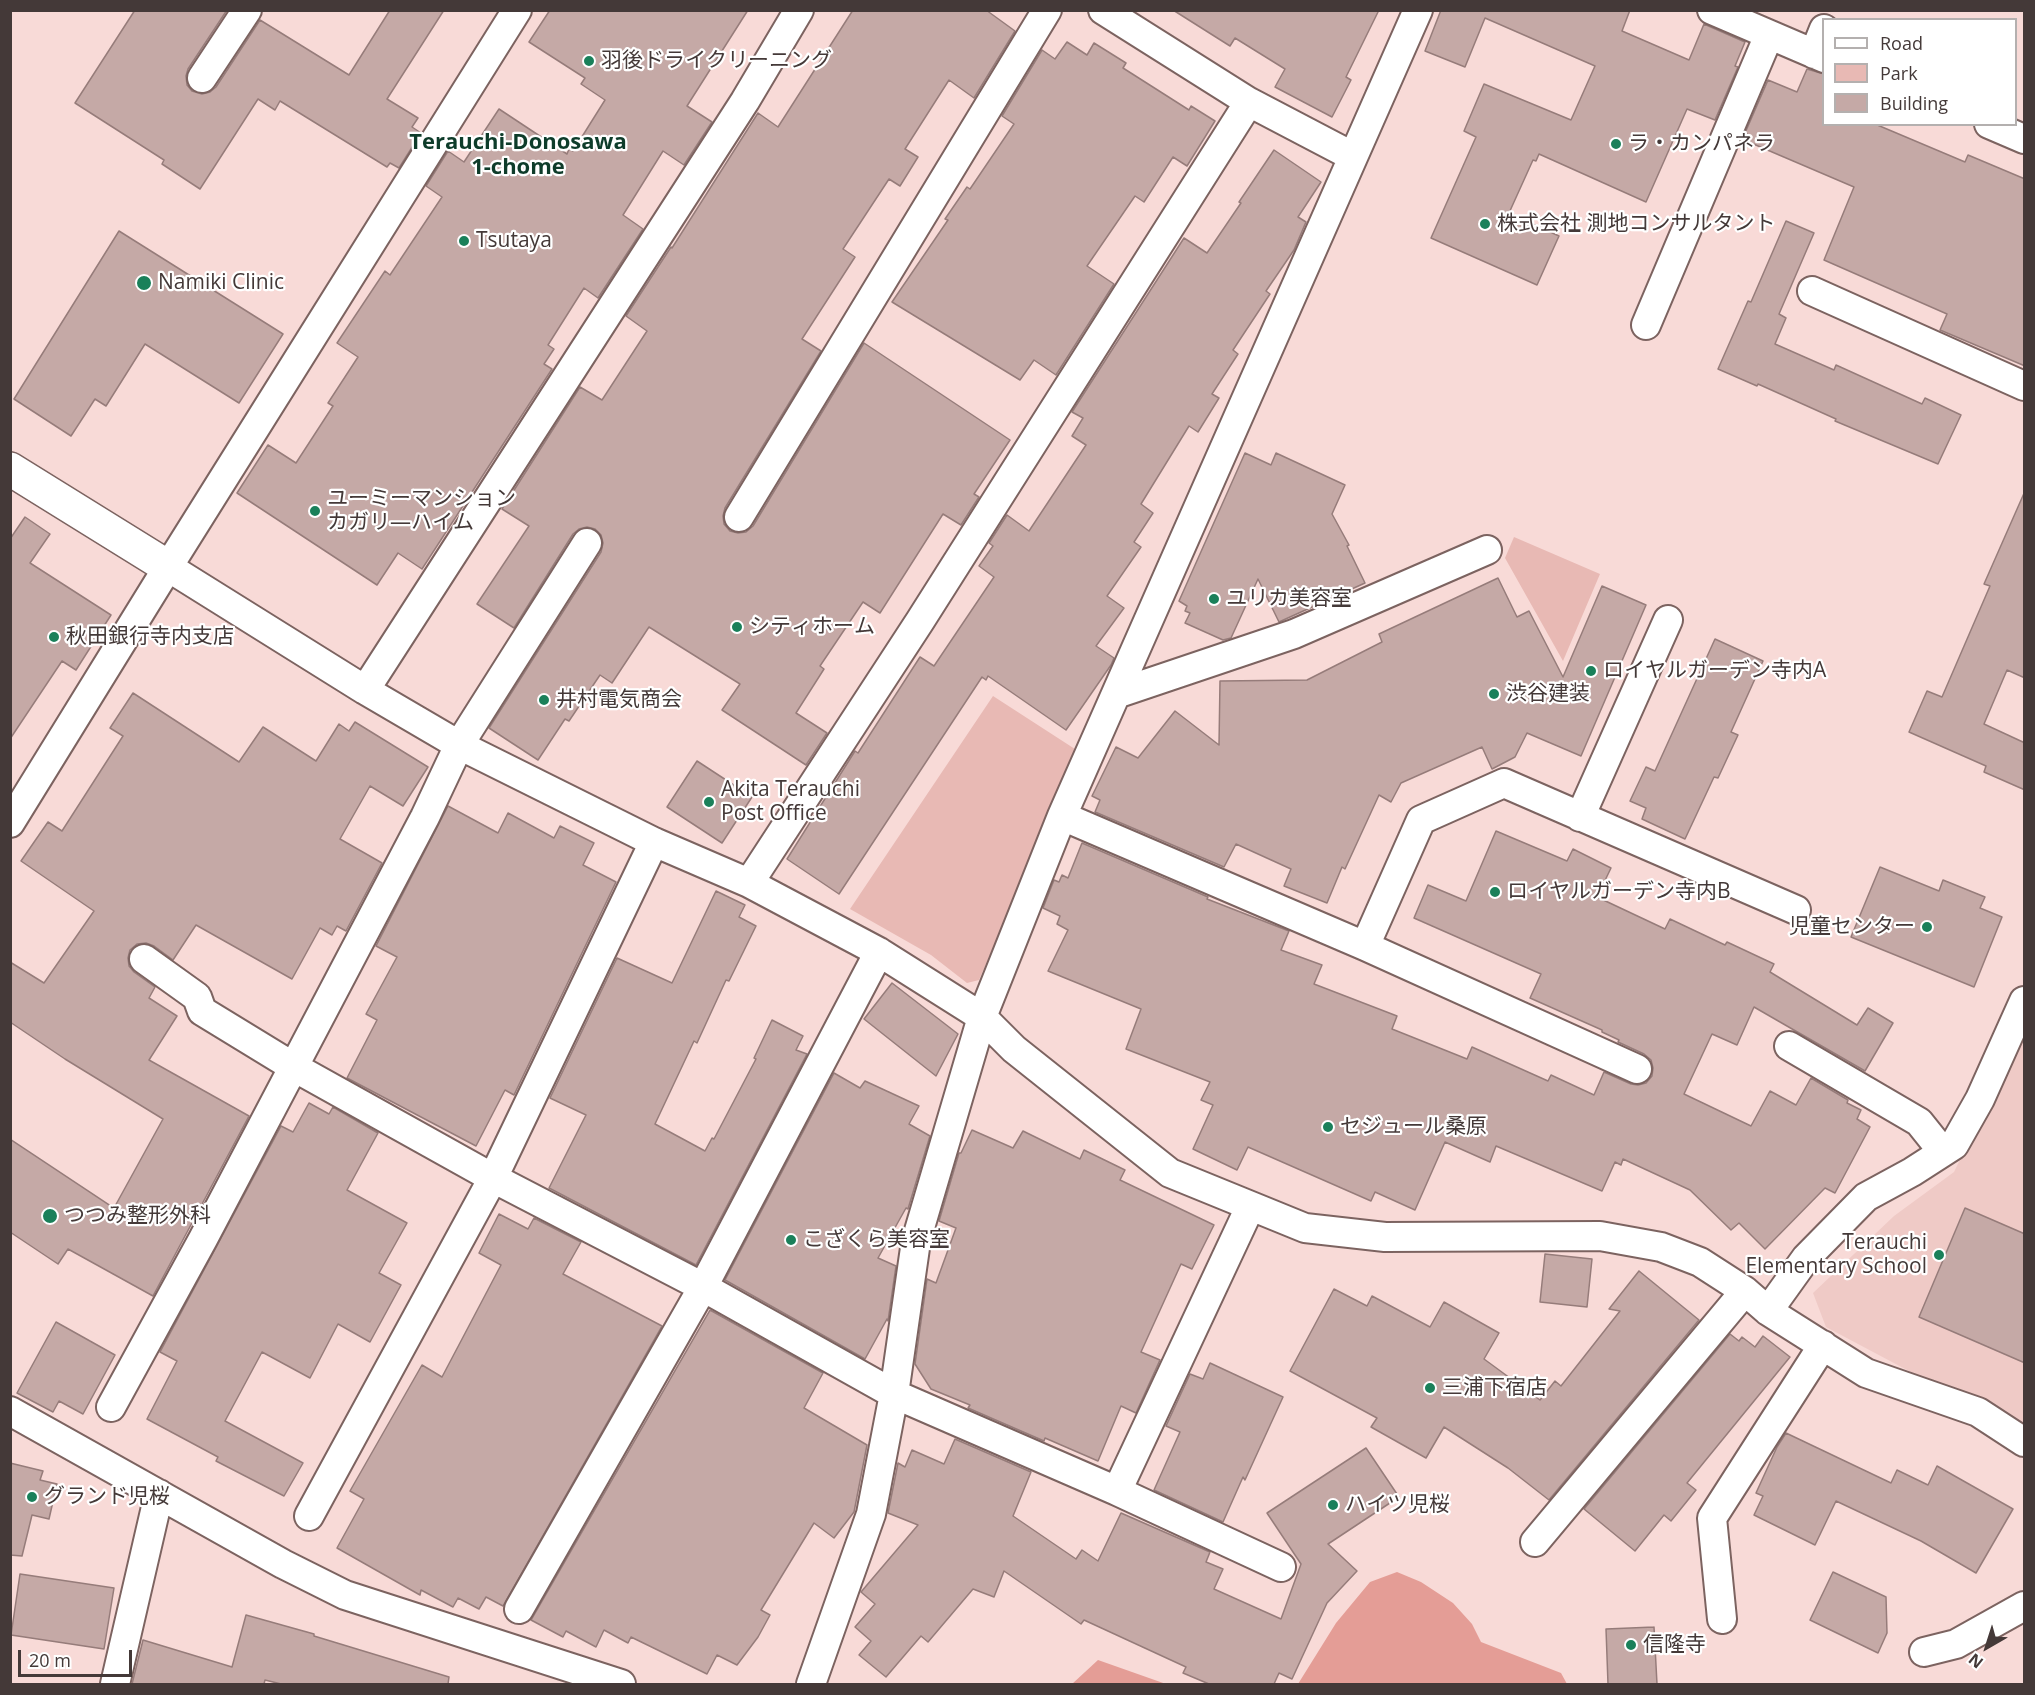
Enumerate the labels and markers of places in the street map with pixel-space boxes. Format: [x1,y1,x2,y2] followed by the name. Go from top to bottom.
[601,48,832,74] place label: 羽後ドライクリーニング
[582,54,596,68] marker: 羽後ドライクリーニング
[1628,131,1775,157] place label: ラ・カンパネラ
[1609,137,1623,151] marker: ラ・カンパネラ
[1497,211,1775,237] place label: 株式会社 測地コンサルタント
[1478,217,1492,231] marker: 株式会社 測地コンサルタント
[476,228,552,254] place label: Tsutaya
[457,234,471,248] marker: Tsutaya
[158,270,284,296] place label: Namiki Clinic
[135,274,153,292] marker: Namiki Clinic
[327,486,516,536] place label: ユーミーマンション カガリ―ハイム
[308,504,322,518] marker: ユーミーマンション カガリ―ハイム
[1226,586,1352,612] place label: ユリカ美容室
[1207,592,1221,606] marker: ユリカ美容室
[749,614,875,640] place label: シティホーム
[730,620,744,634] marker: シティホーム
[66,624,234,650] place label: 秋田銀行寺内支店
[47,630,61,644] marker: 秋田銀行寺内支店
[1603,658,1826,684] place label: ロイヤルガーデン寺内A
[1584,664,1598,678] marker: ロイヤルガーデン寺内A
[1506,681,1590,707] place label: 渋谷建装
[556,687,682,713] place label: 井村電気商会
[1487,687,1501,701] marker: 渋谷建装
[537,693,551,707] marker: 井村電気商会
[721,777,860,827] place label: Akita Terauchi Post Office
[702,795,716,809] marker: Akita Terauchi Post Office
[1507,879,1731,905] place label: ロイヤルガーデン寺内B
[1488,885,1502,899] marker: ロイヤルガーデン寺内B
[1789,914,1915,940] place label: 児童センター
[1920,920,1934,934] marker: 児童センター
[1340,1114,1487,1140] place label: セジュール桑原
[1321,1120,1335,1134] marker: セジュール桑原
[64,1203,211,1229] place label: つつみ整形外科
[41,1207,59,1225] marker: つつみ整形外科
[803,1227,950,1253] place label: こざくら美容室
[1745,1230,1927,1280] place label: Terauchi Elementary School
[784,1233,798,1247] marker: こざくら美容室
[1932,1248,1946,1262] marker: Terauchi Elementary School
[1442,1375,1547,1401] place label: 三浦下宿店
[1423,1381,1437,1395] marker: 三浦下宿店
[44,1484,170,1510] place label: グランド児桜
[25,1490,39,1504] marker: グランド児桜
[1345,1492,1450,1518] place label: ハイツ児桜
[1326,1498,1340,1512] marker: ハイツ児桜
[1643,1632,1706,1658] place label: 信隆寺
[1624,1638,1638,1652] marker: 信隆寺

